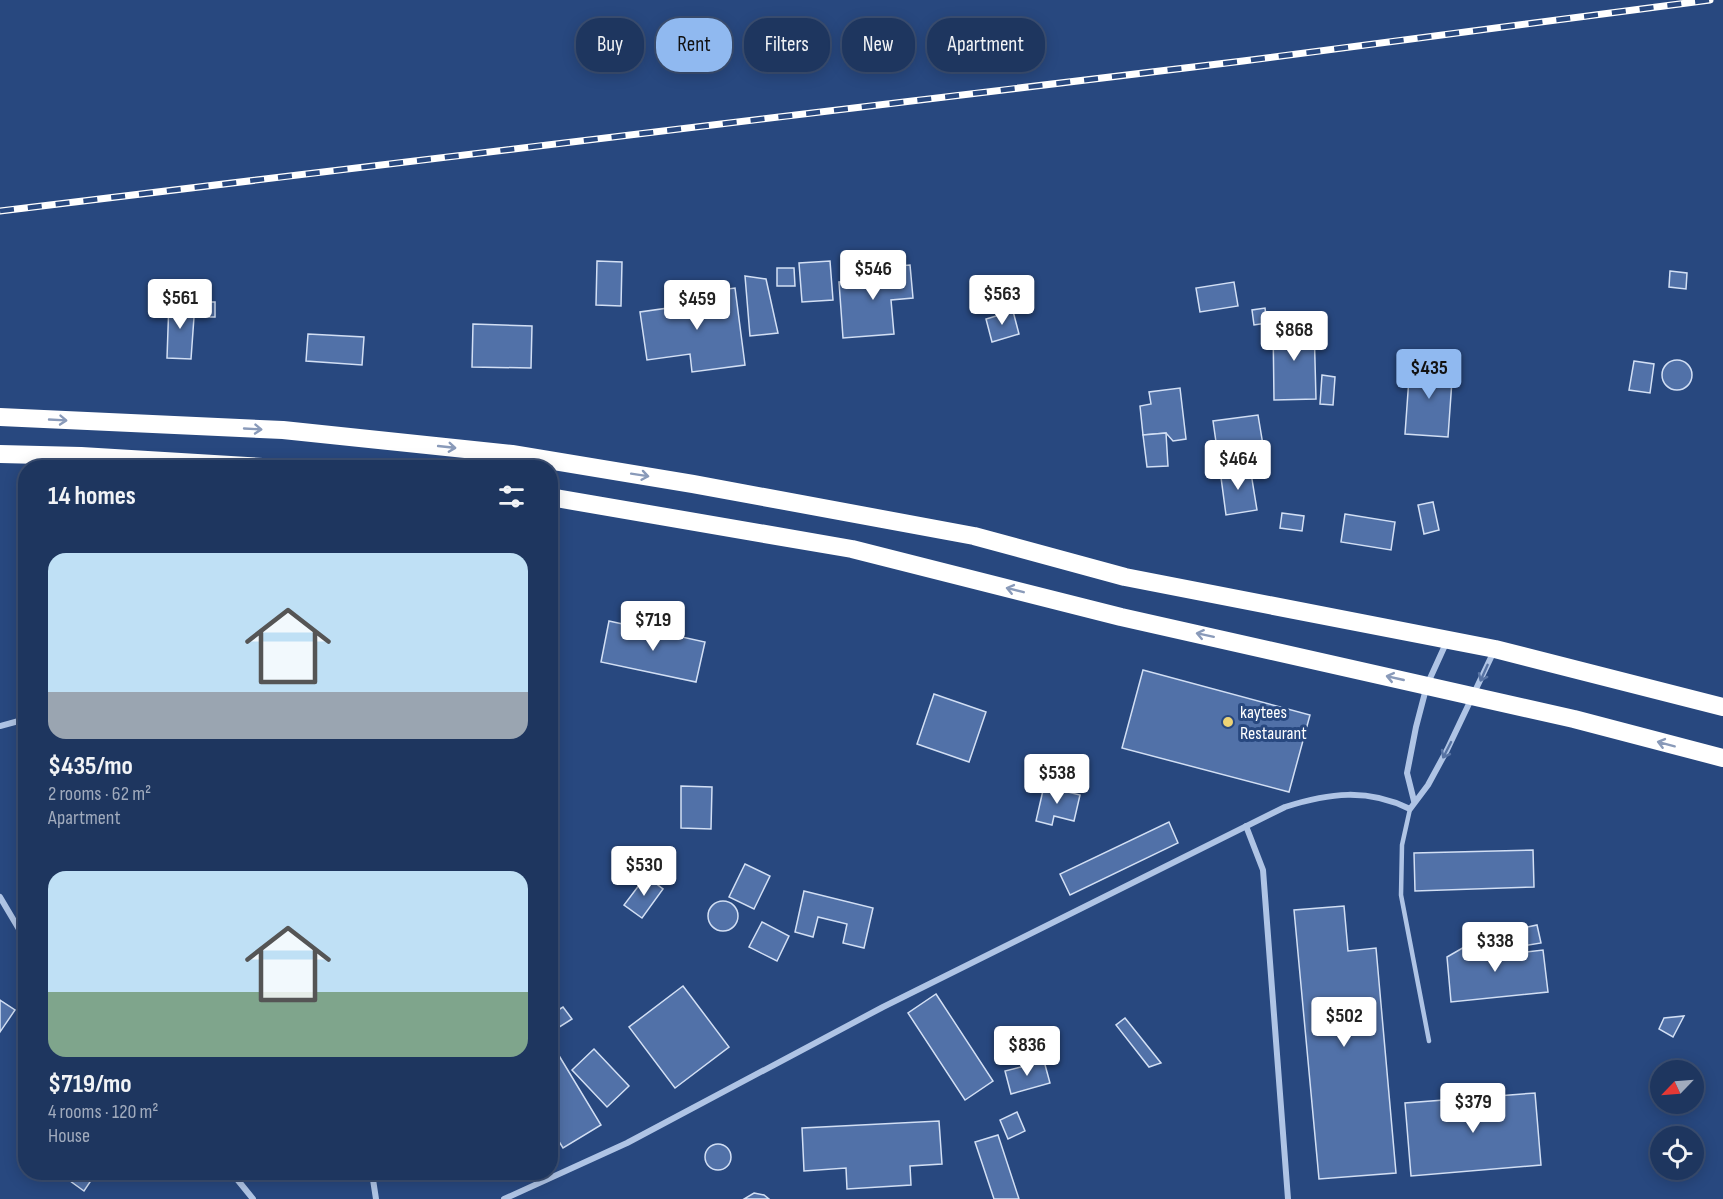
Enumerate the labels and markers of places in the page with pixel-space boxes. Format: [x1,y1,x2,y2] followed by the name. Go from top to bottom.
[837,250,909,301] pin: $546
[966,275,1038,326] pin: $563
[144,279,216,330] pin: $561
[661,280,733,331] pin: $459
[1258,311,1330,362] pin: $868
[1393,349,1465,400] pin: $435
[1202,440,1274,491] pin: $464
[617,601,689,652] pin: $719
[1240,702,1307,744] place label: kaytees Restaurant
[1221,715,1235,729] marker: kaytees Restaurant
[1021,754,1093,805] pin: $538
[608,846,680,897] pin: $530
[1459,922,1531,973] pin: $338
[1308,997,1380,1048] pin: $502
[991,1026,1063,1077] pin: $836
[1437,1083,1509,1134] pin: $379

